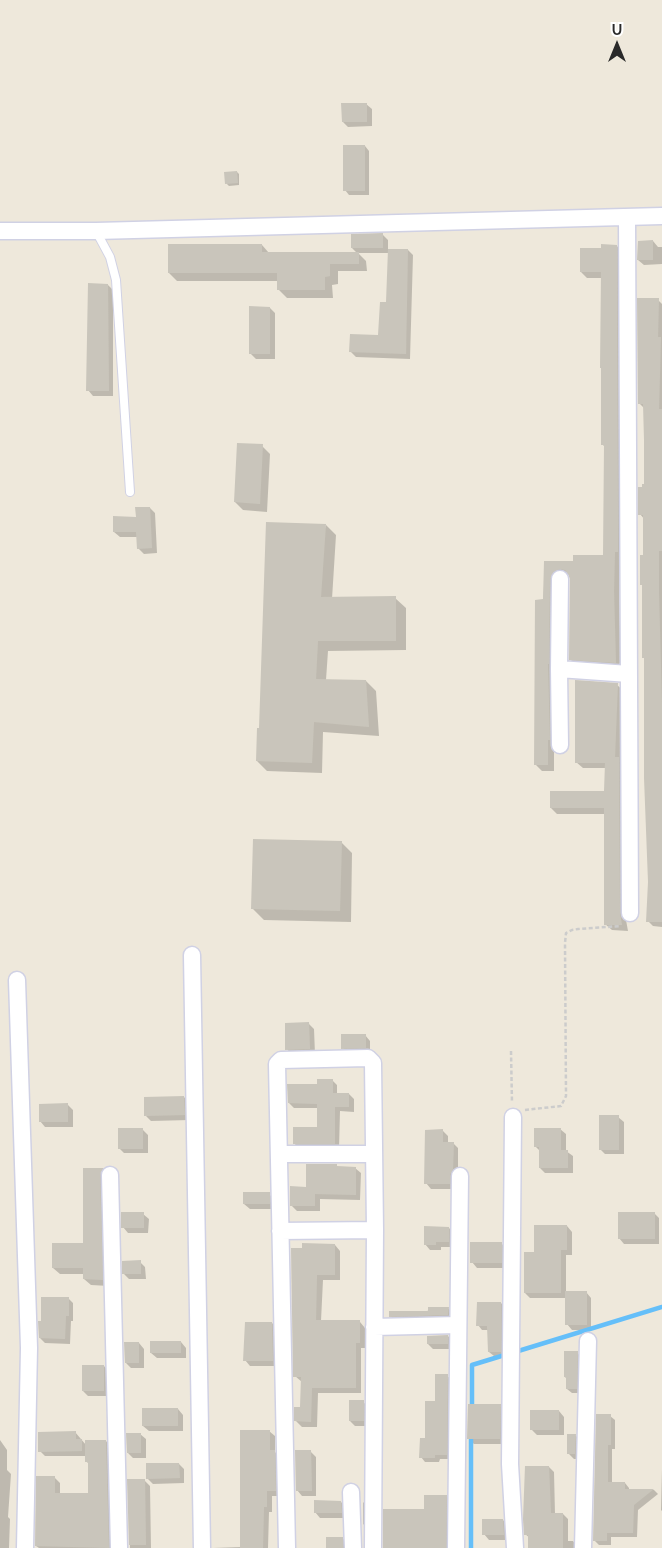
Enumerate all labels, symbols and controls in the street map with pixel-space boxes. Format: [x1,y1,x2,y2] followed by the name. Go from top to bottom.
[592,20,642,70] north arrow
[612,22,622,38] text: U

